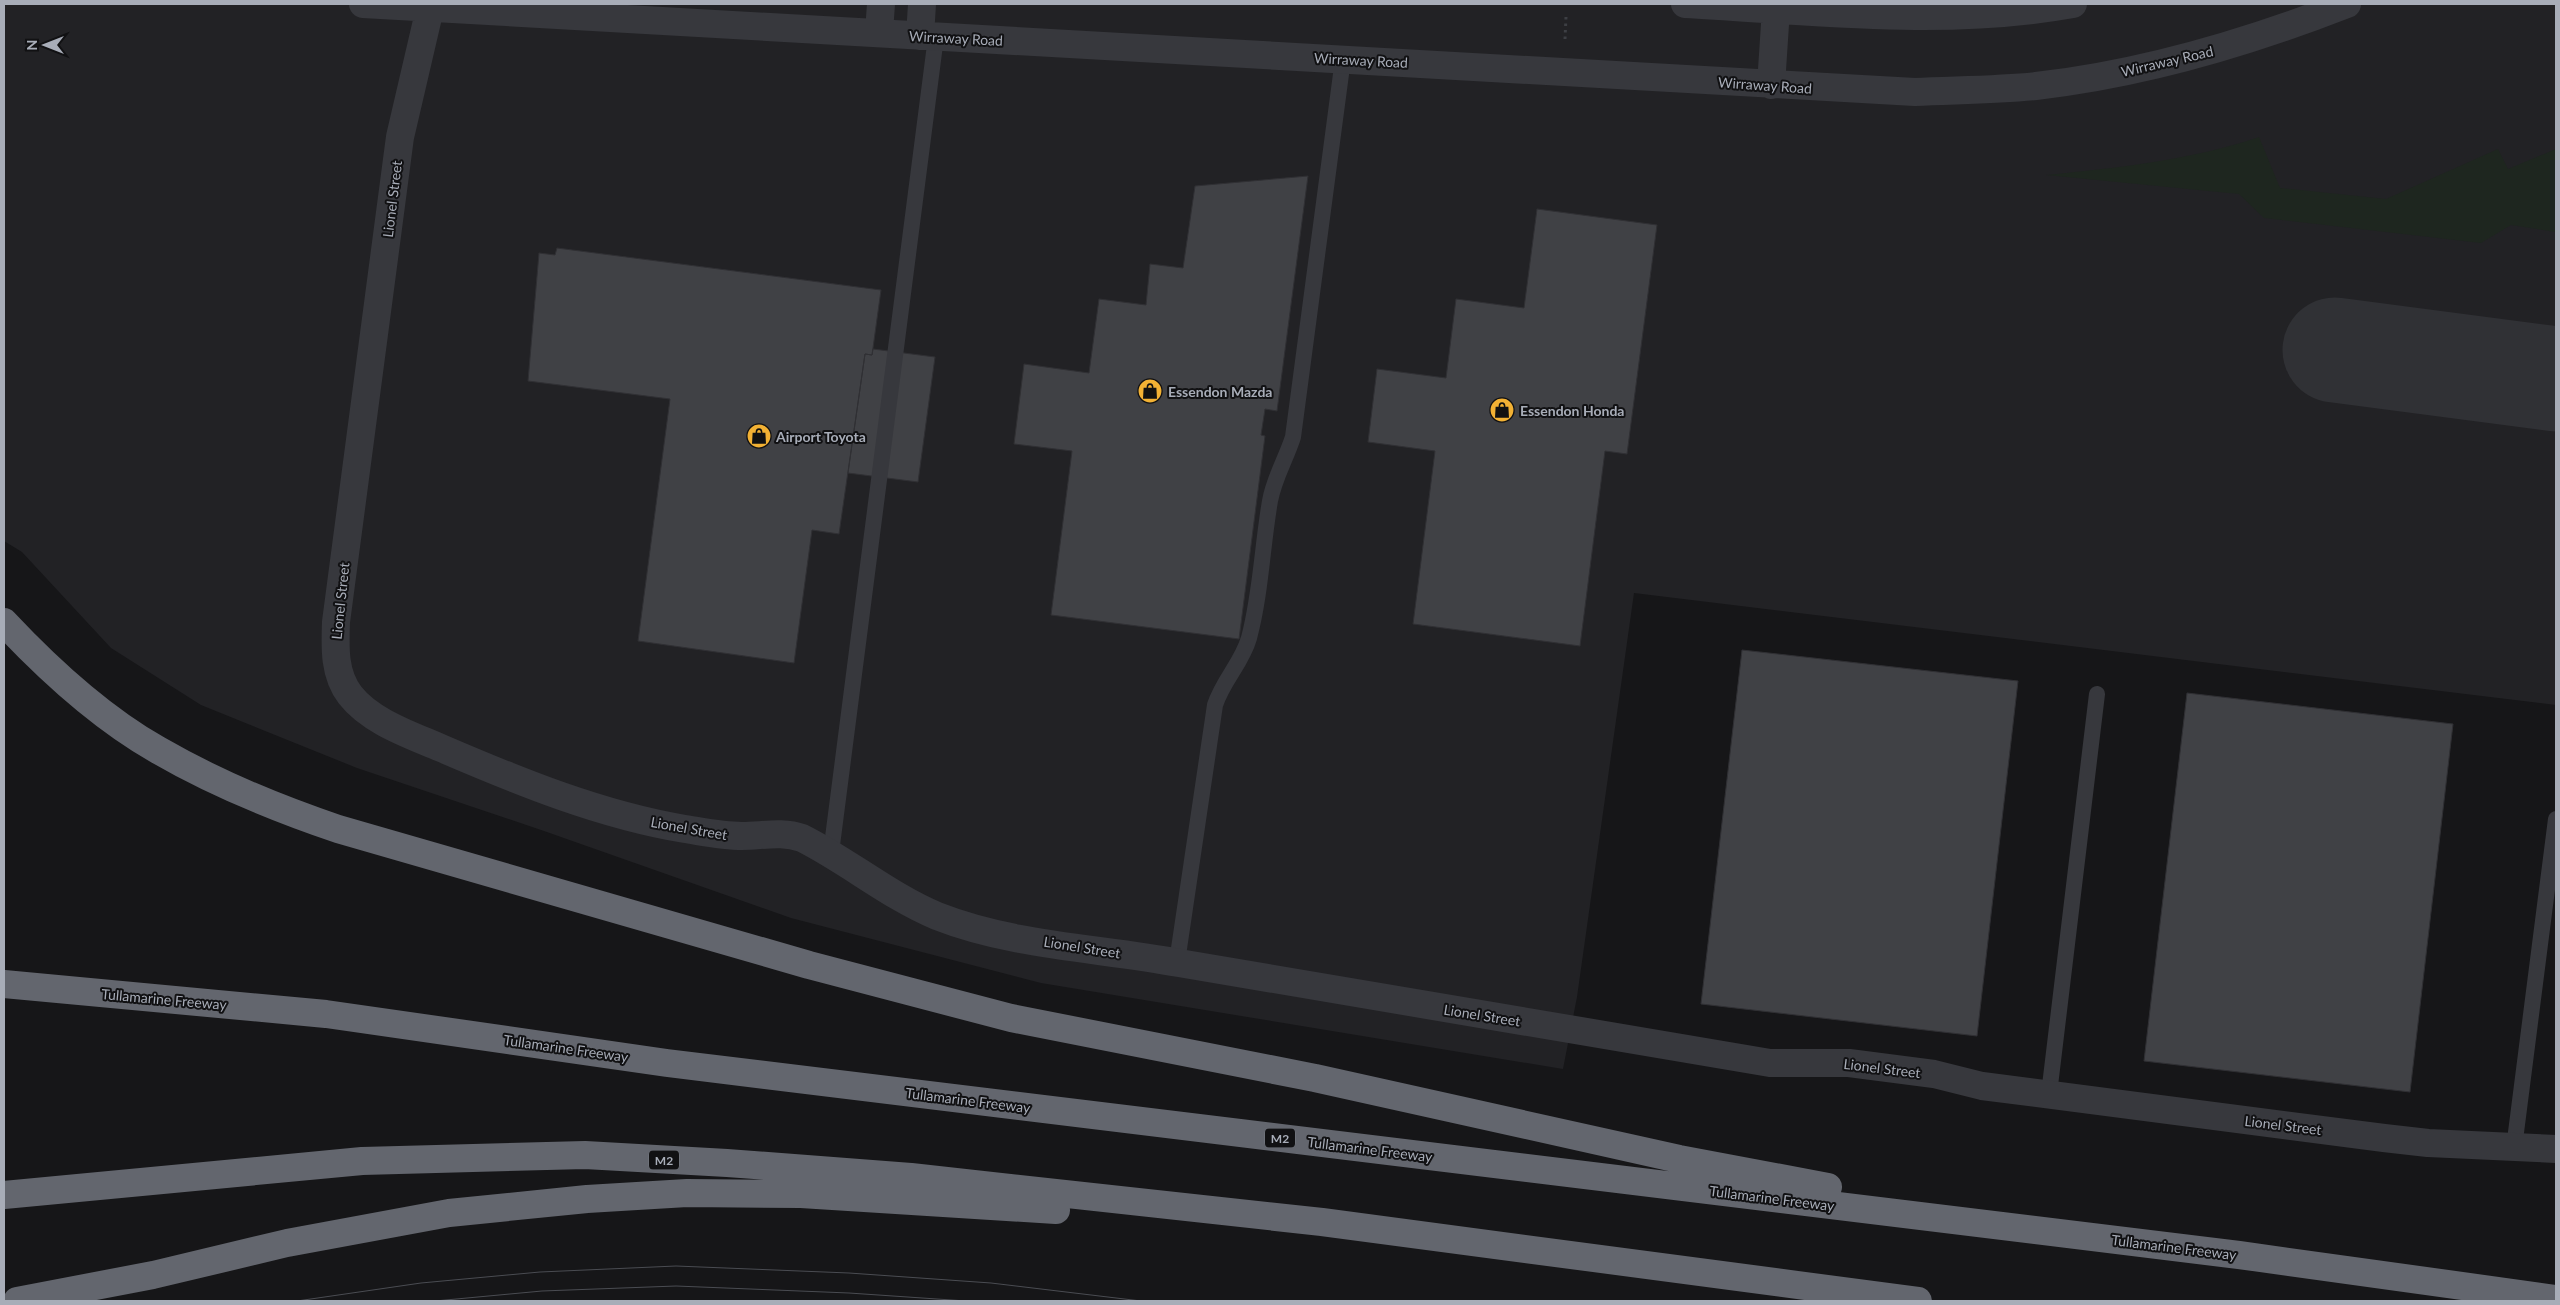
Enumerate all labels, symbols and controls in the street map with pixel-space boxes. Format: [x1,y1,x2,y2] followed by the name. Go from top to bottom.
[20,20,70,70] north arrow
[909,27,1003,49] street label: Wirraway Road
[23,40,40,50] text: N
[2119,42,2215,80] street label: Wirraway Road
[1314,49,1408,71] street label: Wirraway Road
[1718,73,1812,97] street label: Wirraway Road
[379,160,405,238] street label: Lionel Street
[1137,378,1163,404] shop icon: Essendon Mazda
[1168,383,1272,400] place label: Essendon Mazda
[1489,397,1515,423] shop icon: Essendon Honda
[1520,402,1624,419] place label: Essendon Honda
[746,423,772,449] shop icon: Airport Toyota
[775,428,866,445] place label: Airport Toyota
[327,562,353,640] street label: Lionel Street
[649,813,729,843] street label: Lionel Street
[1042,933,1122,961] street label: Lionel Street
[101,985,228,1013] street label: Tullamarine Freeway
[1442,1001,1522,1029] street label: Lionel Street
[503,1031,630,1065] street label: Tullamarine Freeway
[1843,1055,1921,1081] street label: Lionel Street
[905,1084,1032,1116] street label: Tullamarine Freeway
[2244,1112,2322,1138] street label: Lionel Street
[1265,1128,1295,1148] road number: M2
[1307,1133,1434,1165] street label: Tullamarine Freeway
[649,1150,679,1170] road number: M2
[1709,1182,1836,1214] street label: Tullamarine Freeway
[2111,1231,2238,1263] street label: Tullamarine Freeway

